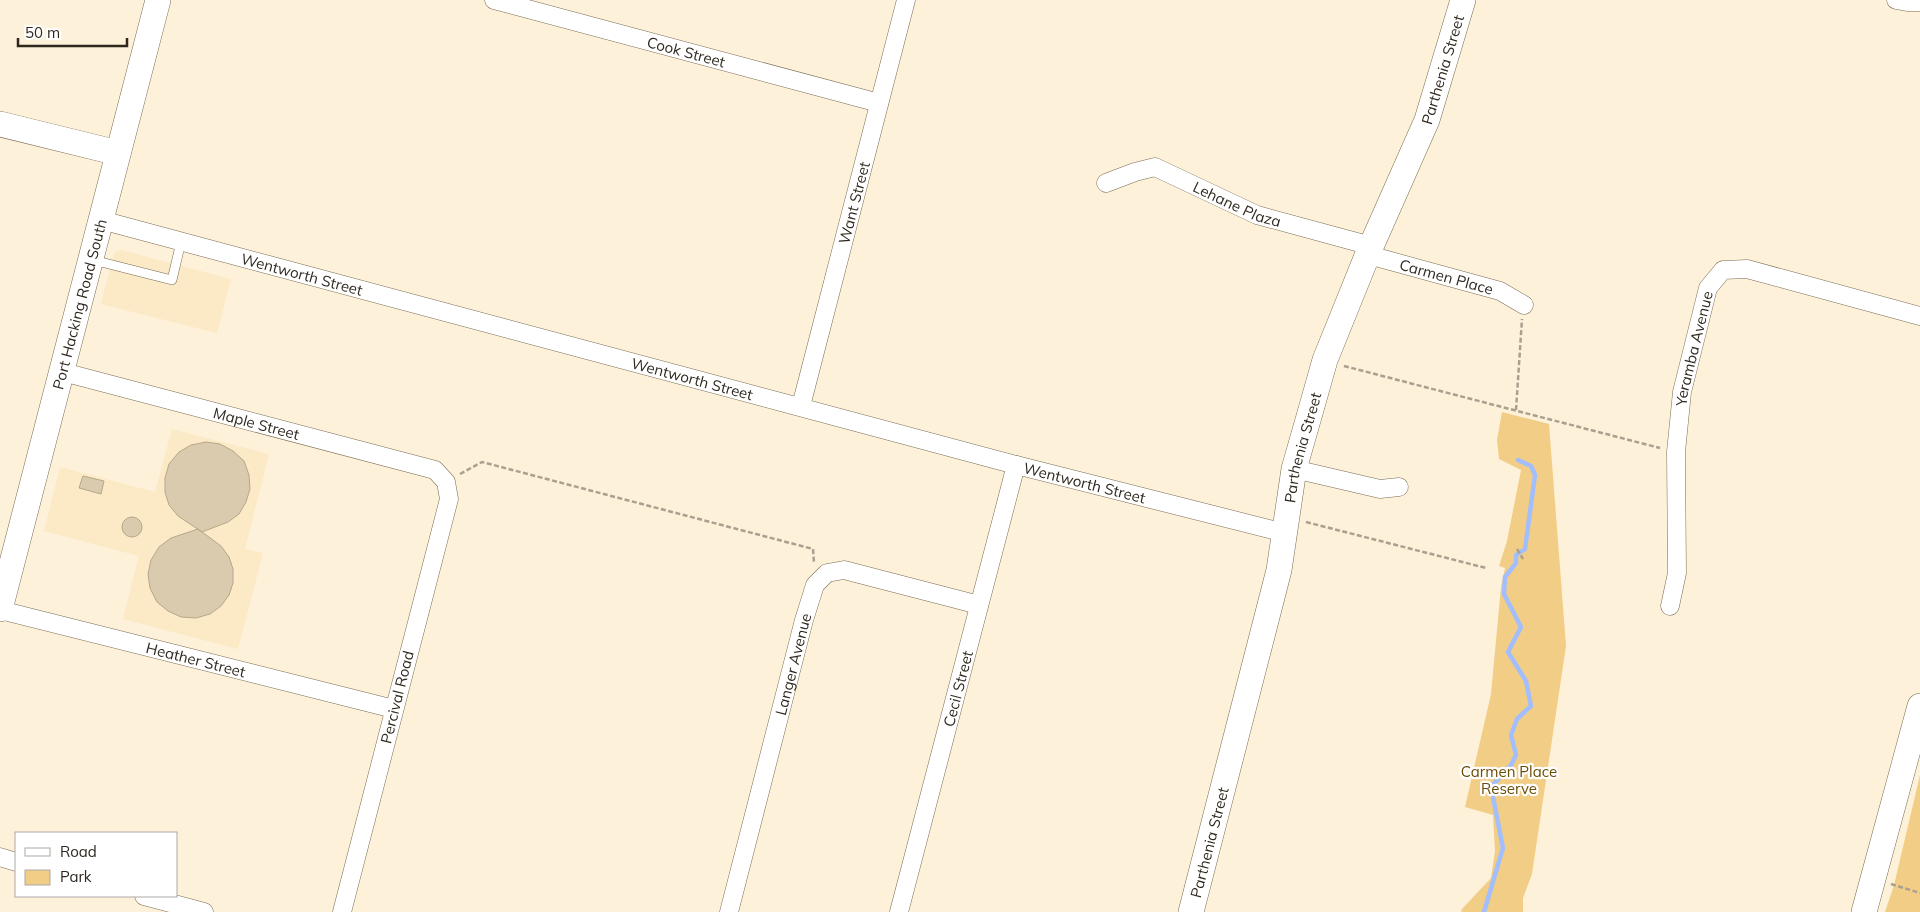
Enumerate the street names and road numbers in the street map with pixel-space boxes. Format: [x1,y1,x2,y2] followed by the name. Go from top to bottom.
[1417,13,1468,127] street label: Parthenia Street
[645,32,727,71] street label: Cook Street
[834,159,873,246] street label: Want Street
[1190,177,1283,231] street label: Lehane Plaza
[48,217,110,391] street label: Port Hacking Road South
[239,248,365,299] street label: Wentworth Street
[1398,254,1495,298] street label: Carmen Place
[1671,289,1716,408] street label: Yeramba Avenue
[629,353,755,404] street label: Wentworth Street
[1280,390,1325,504] street label: Parthenia Street
[211,403,301,443] street label: Maple Street
[1022,458,1148,507] street label: Wentworth Street
[770,611,815,717] street label: Langer Avenue
[144,638,248,681] street label: Heather Street
[938,648,977,729] street label: Cecil Street
[376,649,418,745] street label: Percival Road
[1186,785,1232,900] street label: Parthenia Street

